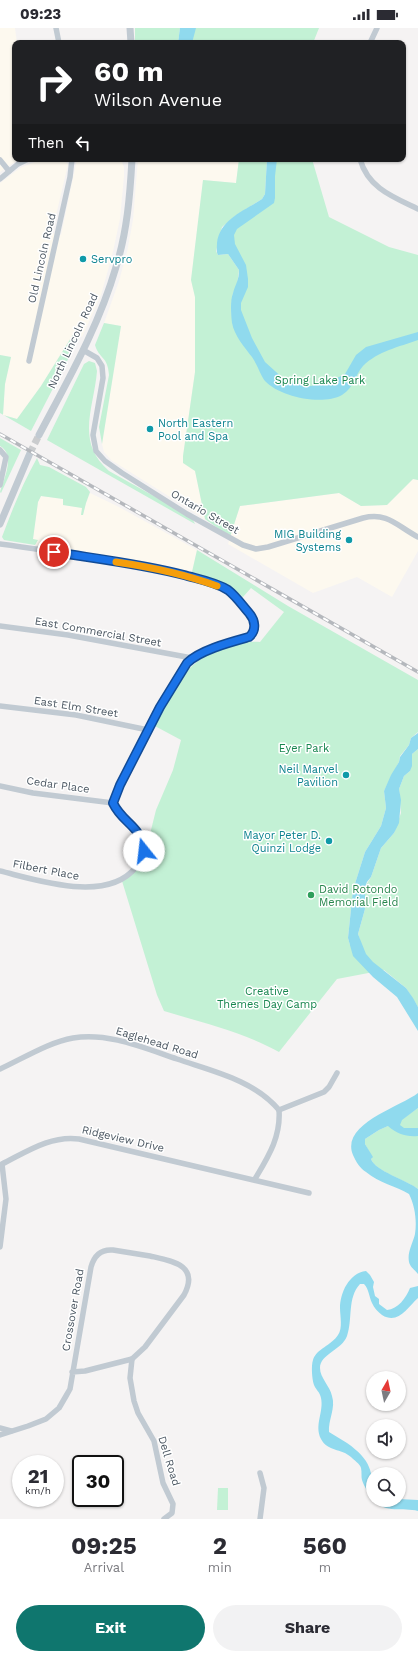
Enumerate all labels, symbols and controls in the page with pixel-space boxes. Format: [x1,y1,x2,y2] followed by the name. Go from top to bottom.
[20,5,61,23] text: 09:23
[94,55,164,88] text: 60 m
[28,56,80,108] icon: right
[94,89,222,110] text: Wilson Avenue
[72,132,94,154] icon: left
[28,134,64,152] text: Then
[25,212,59,304] street label: Old Lincoln Road
[91,253,132,266] place label: Servpro
[78,254,88,264] marker: Servpro
[45,291,101,391] street label: North Lincoln Road
[275,374,365,387] park label: Spring Lake Park
[158,417,233,443] place label: North Eastern Pool and Spa
[145,424,155,434] marker: North Eastern Pool and Spa
[169,487,242,537] street label: Ontario Street
[274,528,341,554] place label: MIG Building Systems
[37,535,71,569] pin
[344,535,354,545] marker: MIG Building Systems
[43,541,65,563] icon: arrive
[34,614,163,650] street label: East Commercial Street
[33,694,119,720] street label: East Elm Street
[279,742,329,755] park label: Eyer Park
[279,763,339,789] place label: Neil Marvel Pavilion
[341,770,351,780] marker: Neil Marvel Pavilion
[25,774,91,796] street label: Cedar Place
[243,829,321,855] place label: Mayor Peter D. Quinzi Lodge
[123,830,165,872] position arrow
[324,836,334,846] marker: Mayor Peter D. Quinzi Lodge
[12,857,80,883] street label: Filbert Place
[319,883,398,909] place label: David Rotondo Memorial Field
[306,890,316,900] marker: David Rotondo Memorial Field
[217,985,317,1011] park label: Creative Themes Day Camp
[114,1024,200,1062] street label: Eaglehead Road
[81,1123,165,1155] street label: Ridgeview Drive
[59,1268,87,1352] street label: Crossover Road
[366,1371,406,1411] north arrow
[366,1371,406,1507] map controls
[366,1419,406,1459] button: sound
[155,1435,183,1487] street label: Dell Road
[72,1455,124,1507] speed limit sign: 30
[28,1464,48,1488] text: 21
[366,1467,406,1507] button: search
[25,1485,51,1496] text: km/h
[71,1532,137,1560] text: 09:25
[213,1532,227,1560] text: 2
[303,1532,347,1560] text: 560
[84,1560,124,1575] text: Arrival
[208,1560,232,1575] text: min
[319,1560,331,1575] text: m
[16,1605,205,1651] button: Exit
[213,1605,402,1651] button: Share

